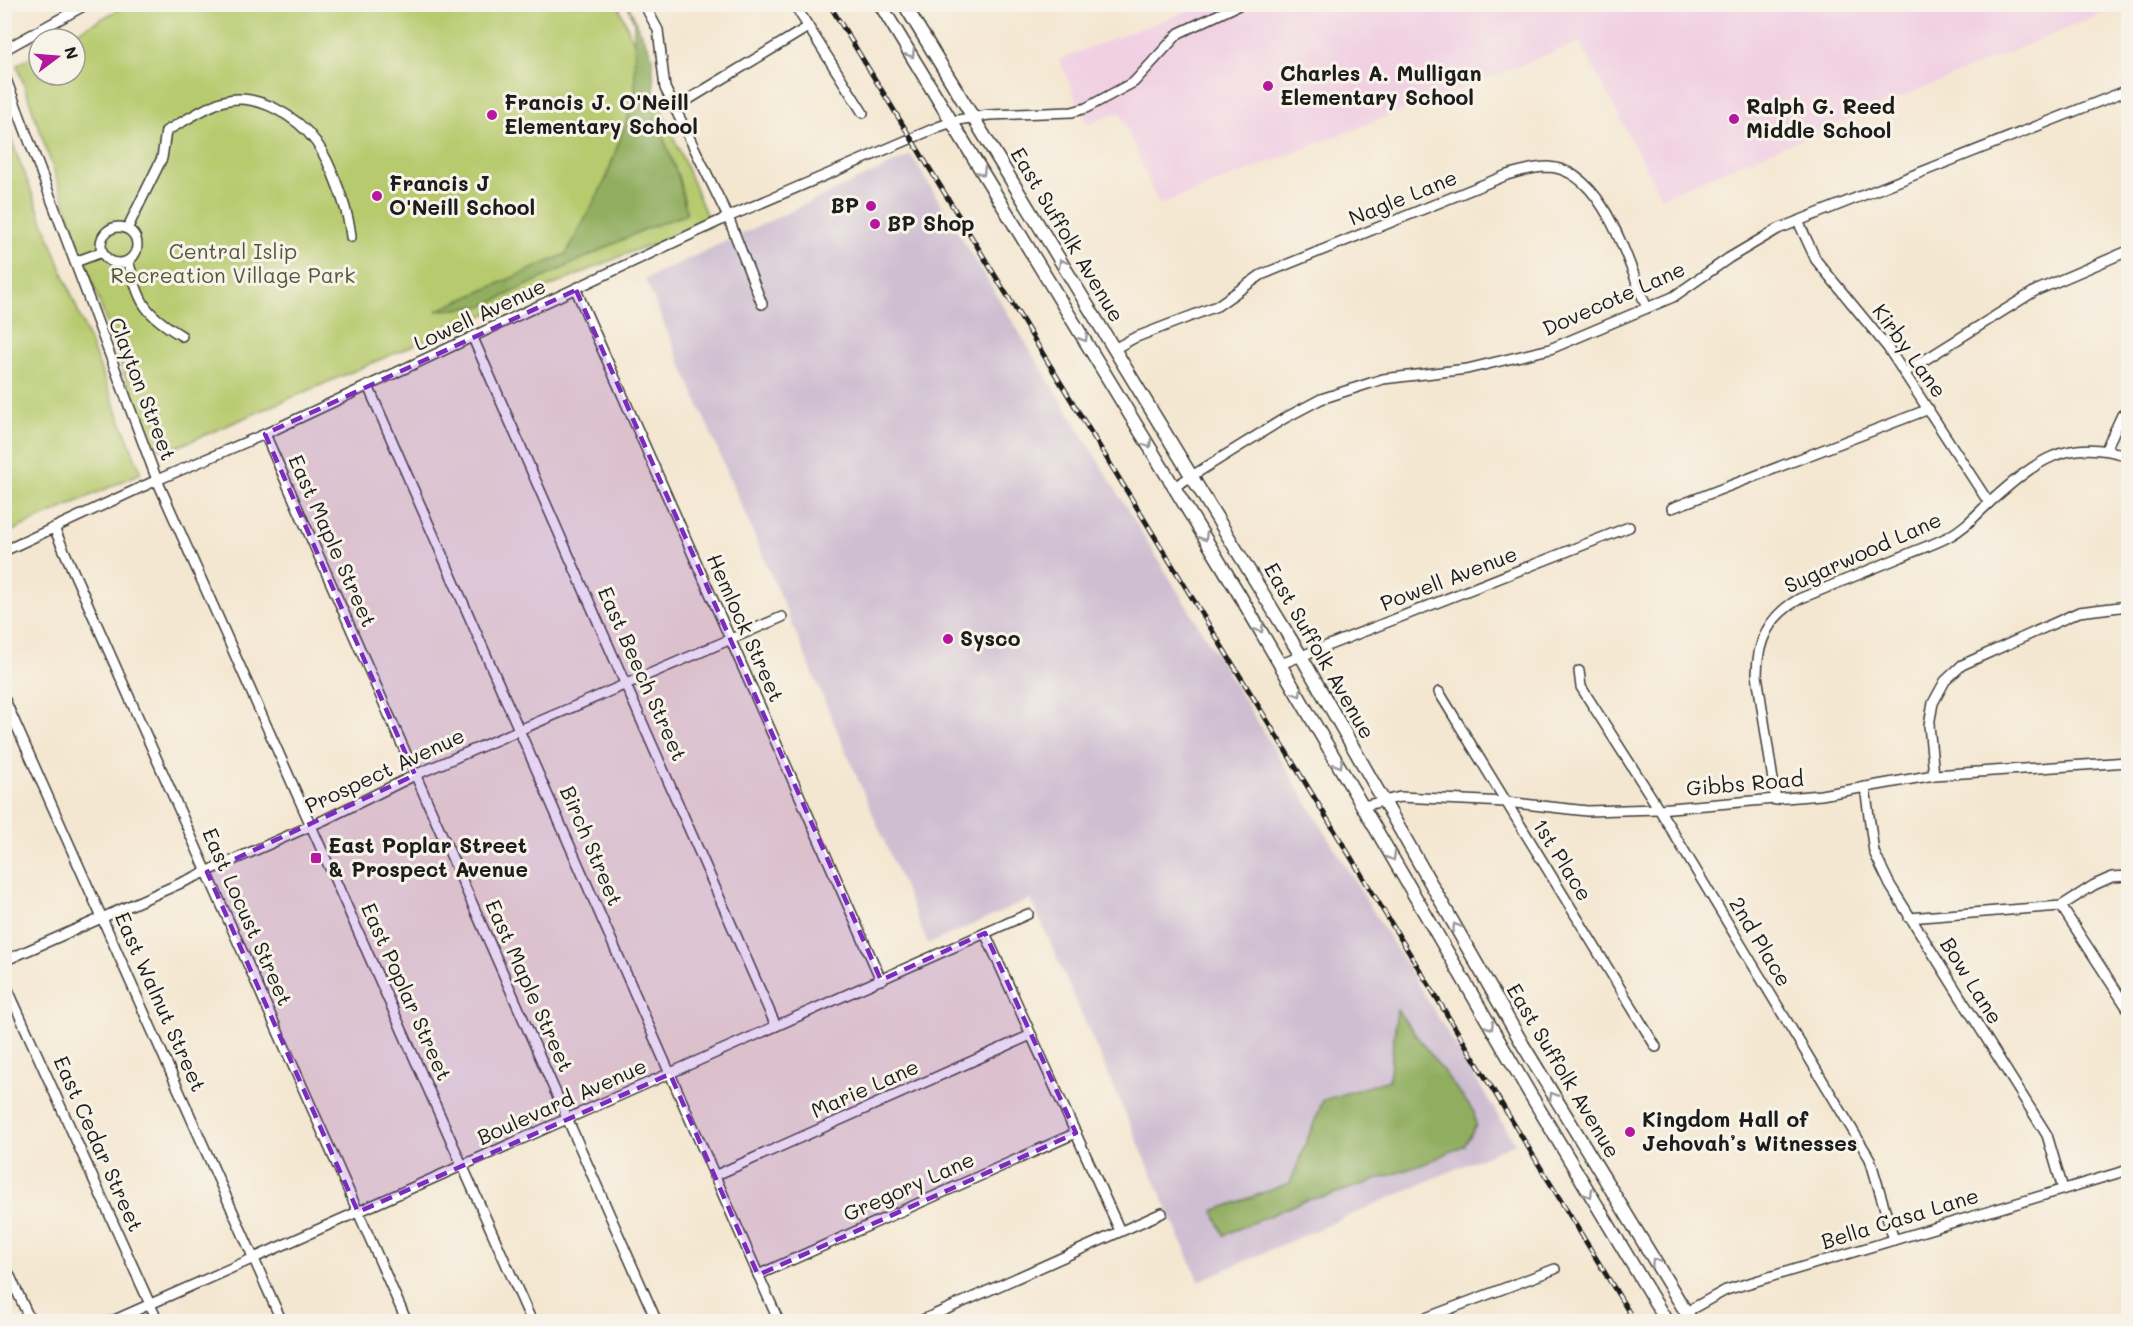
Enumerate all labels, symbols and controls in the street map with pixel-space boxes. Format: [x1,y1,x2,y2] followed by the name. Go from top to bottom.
[27,27,87,87] north arrow
[60,44,84,61] text: N
[903,48,915,58] one-way arrow
[1280,59,1482,111] place label: Charles A. Mulligan Elementary School
[1261,79,1275,93] marker: Charles A. Mulligan Elementary School
[504,88,698,140] place label: Francis J. O'Neill Elementary School
[1746,92,1895,143] place label: Ralph G. Reed Middle School
[485,108,499,122] marker: Francis J. O'Neill Elementary School
[1727,112,1741,126] marker: Ralph G. Reed Middle School
[1005,142,1131,327] street label: East Suffolk Avenue
[1344,163,1461,231] street label: Nagle Lane
[975,166,987,176] one-way arrow
[389,169,535,220] place label: Francis J O'Neill School
[370,189,384,203] marker: Francis J O'Neill School
[831,191,859,218] place label: BP
[864,199,878,213] marker: BP
[887,209,974,236] place label: BP Shop
[868,217,882,231] marker: BP Shop
[111,237,355,288] park label: Central Islip Recreation Village Park
[1538,254,1689,341] street label: Dovecote Lane
[1057,259,1069,269] one-way arrow
[409,271,550,356] street label: Lowell Avenue
[1867,298,1953,402] street label: Kirby Lane
[104,313,183,464] street label: Clayton Street
[1076,332,1088,342] one-way arrow
[1140,438,1152,448] one-way arrow
[283,450,384,631] street label: East Maple Street
[1780,505,1945,598] street label: Sugarwood Lane
[1197,531,1209,541] one-way arrow
[1376,539,1521,616] street label: Powell Avenue
[702,549,791,706] street label: Hemlock Street
[1259,557,1382,743] street label: East Suffolk Avenue
[593,582,694,765] street label: East Beech Street
[1253,623,1265,633] one-way arrow
[960,624,1021,652] place label: Sysco
[941,632,955,646] marker: Sysco
[1290,687,1302,697] one-way arrow
[300,721,468,818] street label: Prospect Avenue
[1332,757,1343,768] one-way arrow
[1685,764,1805,801] street label: Gibbs Road
[555,781,630,909] street label: Birch Street
[1527,813,1599,905] street label: 1st Place
[197,823,300,1009] street label: East Locust Street
[328,831,528,882] place label: East Poplar Street & Prospect Avenue
[309,851,323,865] marker: East Poplar Street & Prospect Avenue
[1385,851,1397,861] one-way arrow
[1724,891,1799,991] street label: 2nd Place
[480,895,581,1076] street label: East Maple Street
[356,898,459,1085] street label: East Poplar Street
[110,907,213,1095] street label: East Walnut Street
[1451,923,1463,933] one-way arrow
[1935,932,2009,1029] street label: Bow Lane
[1501,978,1627,1163] street label: East Suffolk Avenue
[1482,1020,1494,1030] one-way arrow
[48,1051,150,1236] street label: East Cedar Street
[472,1051,650,1150] street label: Boulevard Avenue
[806,1052,923,1123] street label: Marie Lane
[1549,1092,1560,1102] one-way arrow
[1642,1105,1857,1156] place label: Kingdom Hall of Jehovah’s Witnesses
[1623,1125,1637,1139] marker: Kingdom Hall of Jehovah’s Witnesses
[839,1145,978,1227] street label: Gregory Lane
[1818,1181,1982,1254] street label: Bella Casa Lane
[1582,1188,1594,1198] one-way arrow
[1651,1258,1663,1268] one-way arrow

